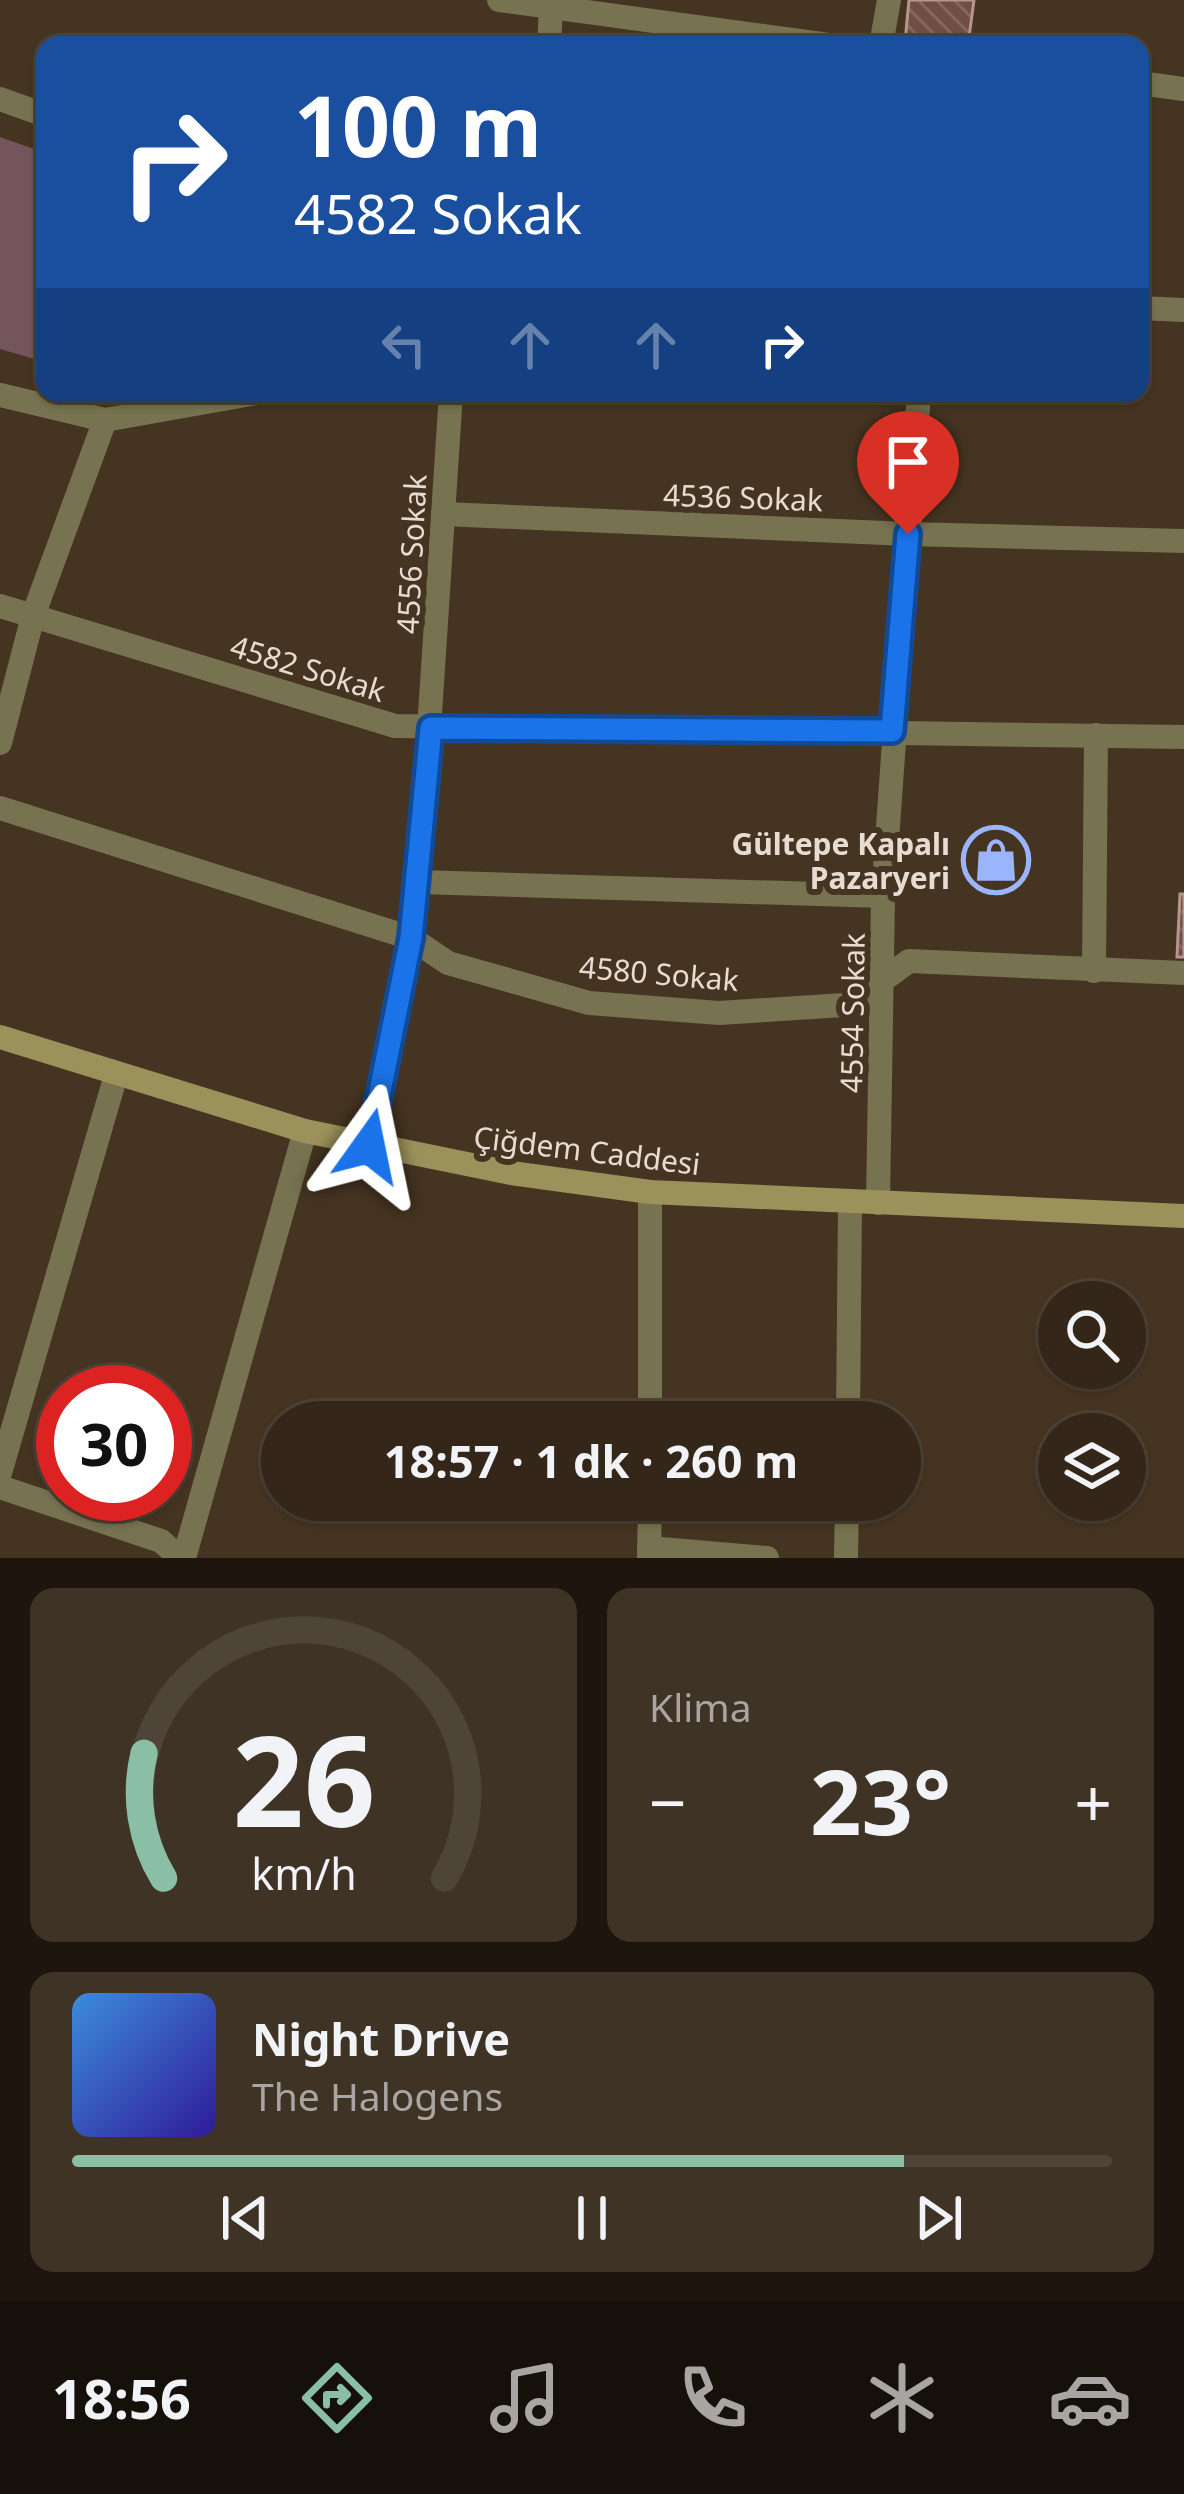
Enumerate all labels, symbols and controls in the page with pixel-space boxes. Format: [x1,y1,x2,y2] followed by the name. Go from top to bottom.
[294,67,542,182] text: 100 m
[96,84,252,240] icon: right
[294,176,582,250] text: 4582 Sokak
[371,312,437,378] icon: left
[497,312,563,378] icon: ahead
[623,312,689,378] icon: ahead
[749,312,815,378] icon: right
[857,411,959,534] pin
[875,429,941,495] icon: arrive
[386,473,436,635] street label: 4556 Sokak
[662,474,824,520] street label: 4536 Sokak
[226,625,390,711] street label: 4582 Sokak
[732,823,950,898] place label: Gültepe Kapalı Pazaryeri
[961,825,1031,895] shop icon: Gültepe Kapalı Pazaryeri
[830,933,874,1093] street label: 4554 Sokak
[578,946,740,1000] street label: 4580 Sokak
[306,1083,432,1209] position arrow
[471,1116,703,1184] street label: Çiğdem Caddesi
[1038,1281,1146,1521] map controls
[1038,1281,1146,1389] button: search
[36,1365,192,1521] speed limit sign: 30
[1038,1413,1146,1521] button: layers
[384,1430,798,1491] text: 18:57 · 1 dk · 260 m
[649,1680,752,1733] text: Klima
[232,1694,375,1864] text: 26
[810,1739,951,1861] text: 23°
[649,1756,687,1846] text: −
[1074,1756,1112,1846] text: +
[251,1844,356,1903] text: km/h
[252,2008,510,2069] text: Night Drive
[252,2069,503,2122] text: The Halogens
[212,2185,278,2251] icon: previous
[559,2185,625,2251] icon: pause
[906,2185,972,2251] icon: next
[295,2356,379,2440] icon: directions
[483,2356,567,2440] icon: music
[671,2356,755,2440] icon: phone
[860,2356,944,2440] icon: climate
[1048,2356,1132,2440] icon: car
[52,2361,191,2435] text: 18:56

